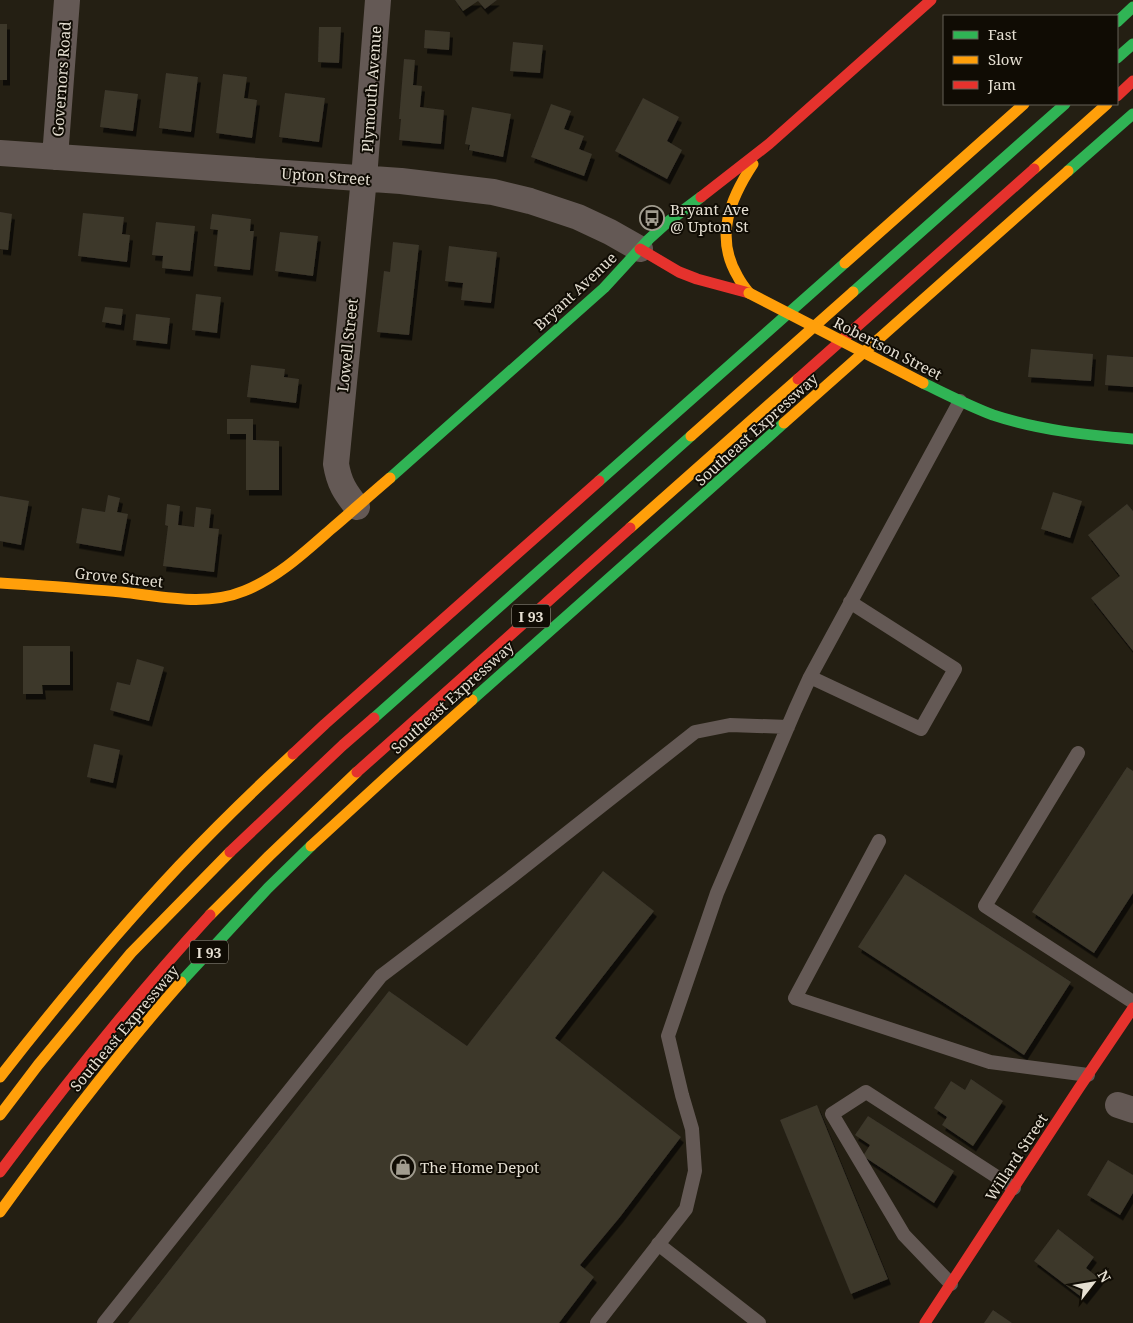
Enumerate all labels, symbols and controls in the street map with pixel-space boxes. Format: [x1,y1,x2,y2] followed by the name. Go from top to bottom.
[943,15,1118,105] legend
[47,21,75,137] street label: Governors Road
[988,24,1017,44] text: Fast
[357,25,385,153] street label: Plymouth Avenue
[988,49,1022,69] text: Slow
[987,74,1016,94] text: Jam
[281,163,371,189] street label: Upton Street
[670,199,749,236] place label: Bryant Ave @ Upton St
[639,205,665,231] bus stop icon: Bryant Ave @ Upton St
[529,247,621,335] street label: Bryant Avenue
[332,297,362,393] street label: Lowell Street
[830,312,946,384] street label: Robertson Street
[690,368,822,490] street label: Southeast Expressway
[74,562,164,592] street label: Grove Street
[512,604,550,628] road number: I 93
[386,636,518,758] street label: Southeast Expressway
[190,940,228,964] road number: I 93
[65,960,183,1095] street label: Southeast Expressway
[980,1110,1052,1204] street label: Willard Street
[390,1154,416,1180] shop icon: The Home Depot
[420,1157,539,1177] place label: The Home Depot
[1068,1258,1118,1308] north arrow
[1094,1266,1116,1286] text: N

